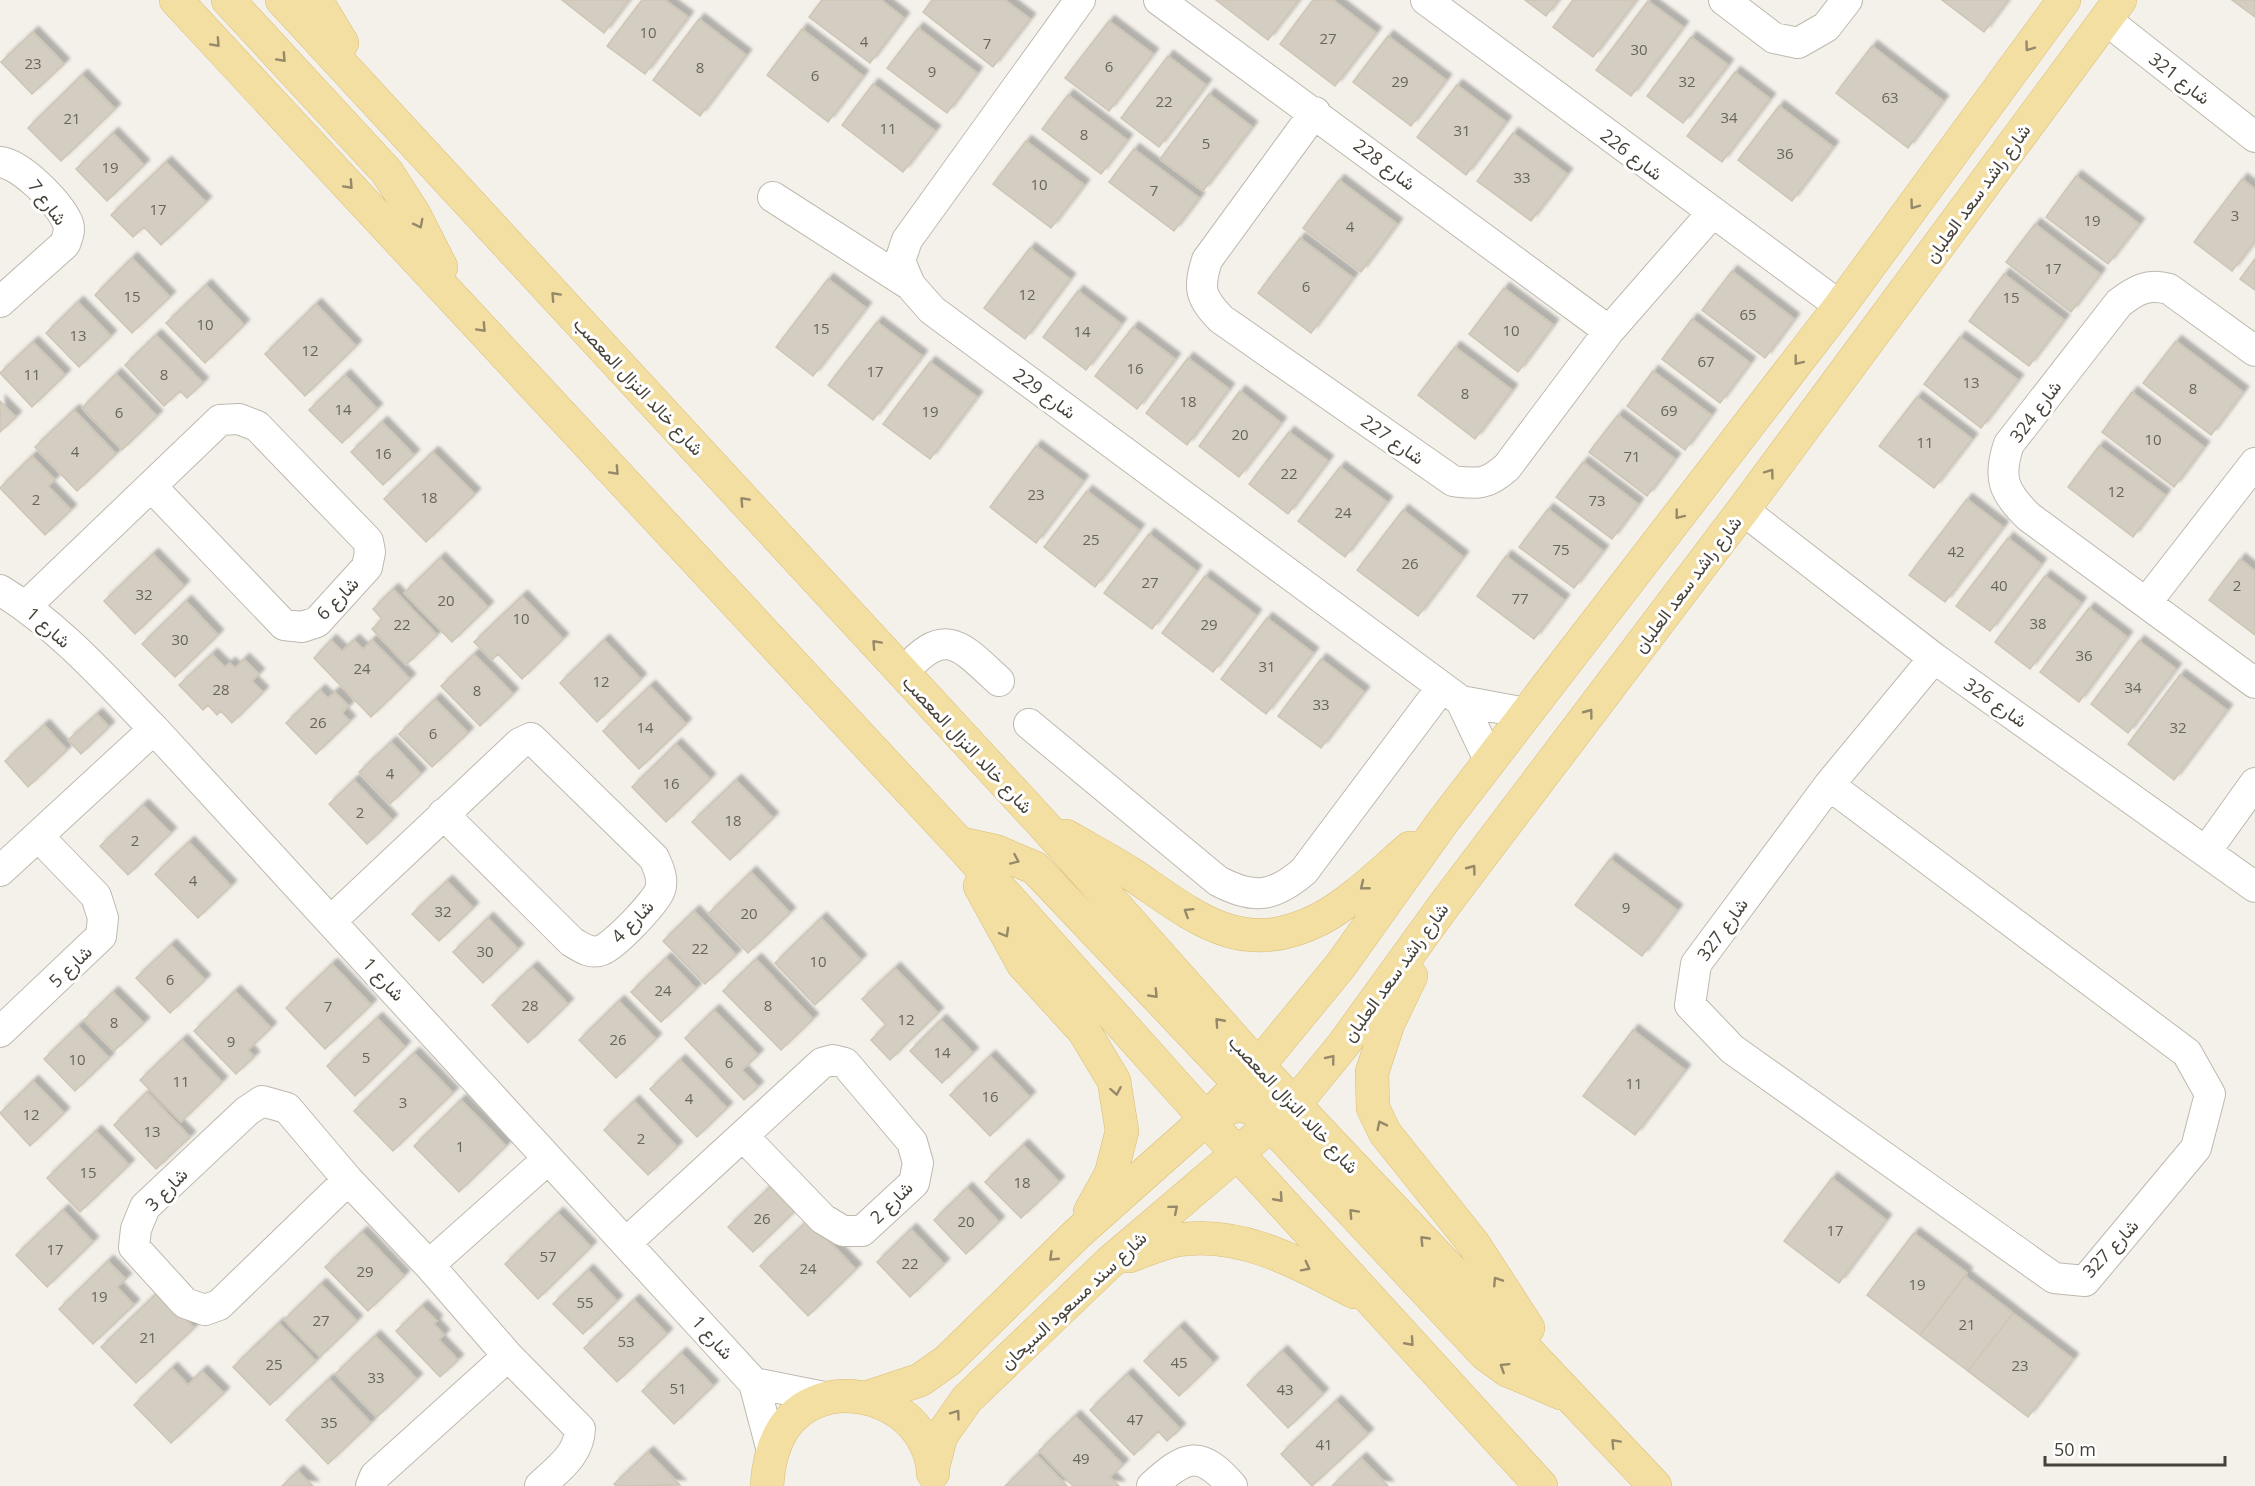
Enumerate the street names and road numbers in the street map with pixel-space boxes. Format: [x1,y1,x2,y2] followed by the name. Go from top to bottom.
[2144,46,2216,110] street label: شارع 321
[1919,119,2036,268] street label: شارع راشد سعد العلبان
[1596,123,1668,186] street label: شارع 226
[1349,133,1421,196] street label: شارع 228
[22,174,73,230] street label: شارع 7
[568,312,709,461] street label: شارع خالد النزال المعصب
[1008,362,1081,425] street label: شارع 229
[2004,375,2067,447] street label: شارع 324
[1356,409,1429,470] street label: شارع 227
[1628,511,1747,658] street label: شارع راشد سعد العلبان
[311,571,364,625] street label: شارع 6
[21,601,76,654] street label: شارع 1
[897,670,1038,819] street label: شارع خالد النزال المعصب
[1959,672,2032,733] street label: شارع 326
[1691,893,1754,966] street label: شارع 327
[606,894,659,948] street label: شارع 4
[1337,898,1454,1047] street label: شارع راشد سعد العلبان
[43,940,97,993] street label: شارع 5
[357,952,410,1007] street label: شارع 1
[1223,1030,1364,1179] street label: شارع خالد النزال المعصب
[140,1162,193,1216] street label: شارع 3
[864,1175,918,1229] street label: شارع 2
[2077,1214,2144,1283] street label: شارع 327
[995,1226,1152,1375] street label: شارع سند مسعود السيحان
[686,1310,739,1365] street label: شارع 1

